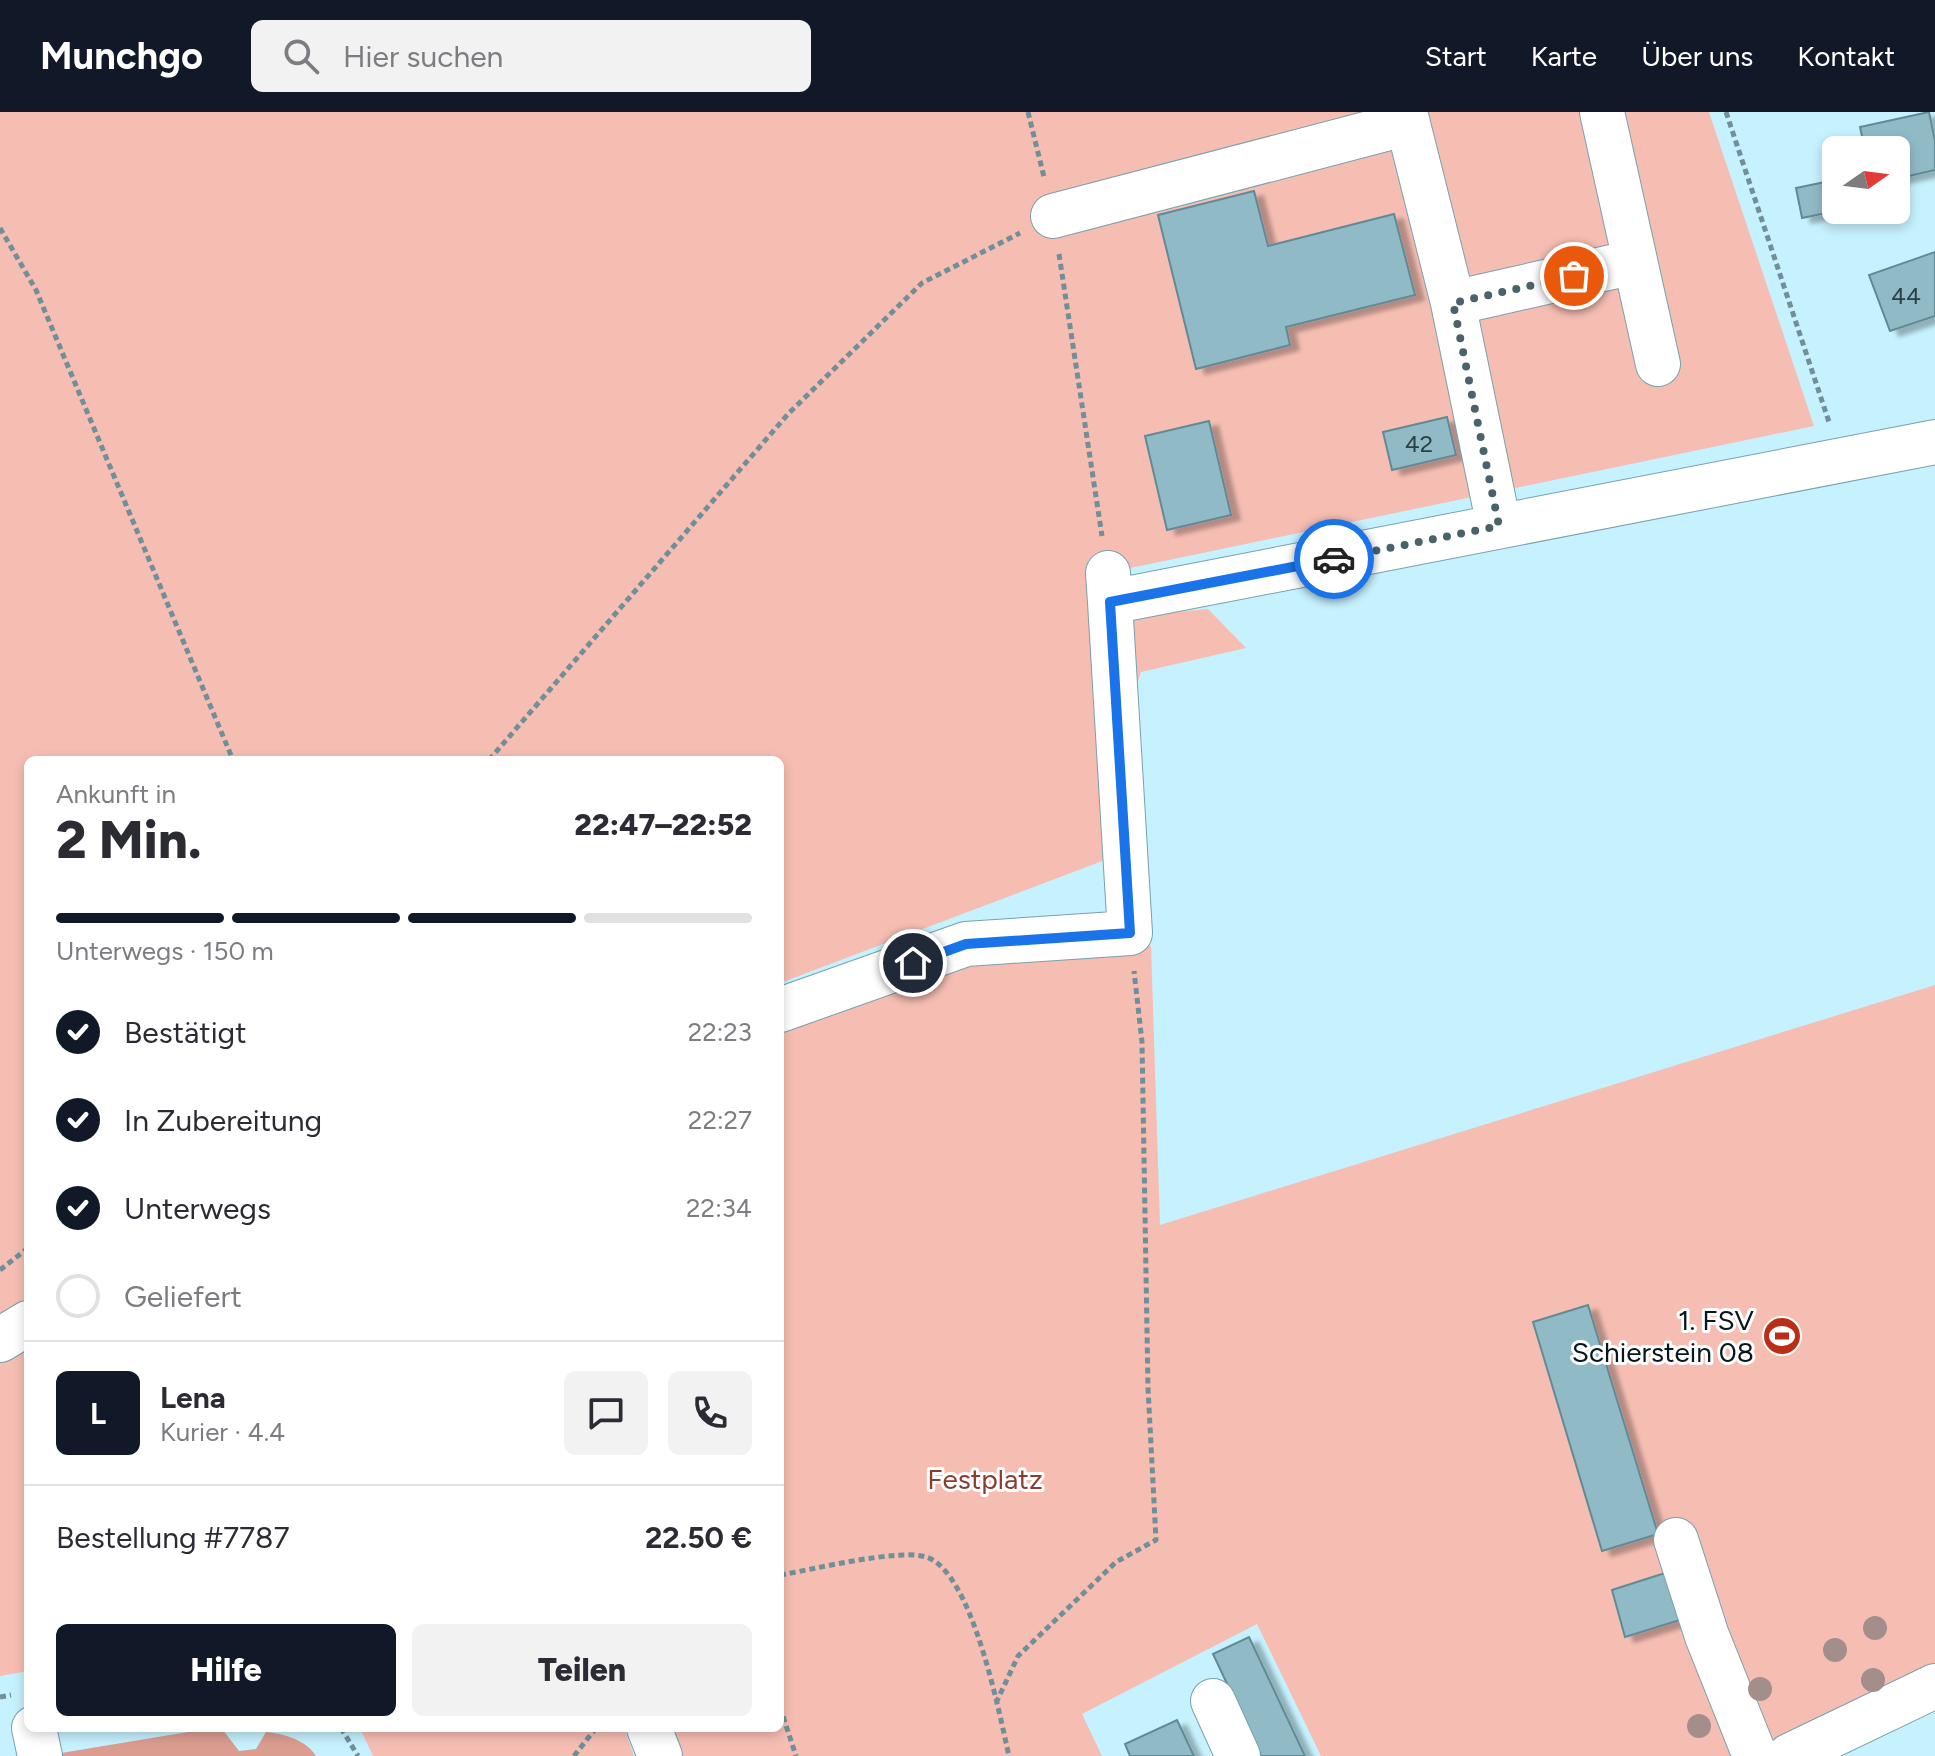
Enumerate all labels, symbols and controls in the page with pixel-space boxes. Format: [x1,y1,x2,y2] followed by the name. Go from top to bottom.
[251,20,811,92] search box
[40,33,203,79] text: Munchgo
[279,34,323,78] icon: search
[343,38,503,75] text: Hier suchen
[1425,39,1487,73] text: Start
[1531,39,1597,73] text: Karte
[1641,39,1753,73] text: Über uns
[1797,39,1895,73] text: Kontakt
[1822,136,1910,224] north arrow
[1822,136,1910,224] map controls
[1540,242,1608,310] pin
[1552,254,1596,298] icon: bag
[1891,281,1921,310] house number: 44
[1405,429,1433,458] house number: 42
[1294,519,1374,599] courier
[1312,537,1356,581] icon: car
[56,778,176,810] text: Ankunft in
[574,806,752,843] text: 22:47–22:52
[56,809,202,871] text: 2 Min.
[879,929,947,997] pin
[56,935,274,967] text: Unterwegs · 150 m
[891,941,935,985] icon: home
[56,1010,100,1054] icon: check
[124,1014,247,1051] text: Bestätigt
[688,1016,752,1048] text: 22:23
[56,1098,100,1142] icon: check
[124,1102,322,1139] text: In Zubereitung
[688,1104,752,1136] text: 22:27
[56,1186,100,1230] icon: check
[124,1190,271,1227] text: Unterwegs
[686,1192,752,1224] text: 22:34
[124,1278,242,1315] text: Geliefert
[1572,1303,1755,1369] place label: 1. FSV Schierstein 08
[1761,1315,1803,1357] sports icon: 1. FSV Schierstein 08
[564,1371,648,1455] button: chat
[668,1371,752,1455] button: phone
[160,1379,226,1416] text: Lena
[90,1395,106,1432] text: L
[160,1416,285,1448] text: Kurier · 4.4
[927,1462,1043,1496] park label: Festplatz
[56,1519,290,1556] text: Bestellung #7787
[645,1519,752,1556] text: 22.50 €
[56,1624,396,1716] button: Hilfe
[412,1624,752,1716] button: Teilen

